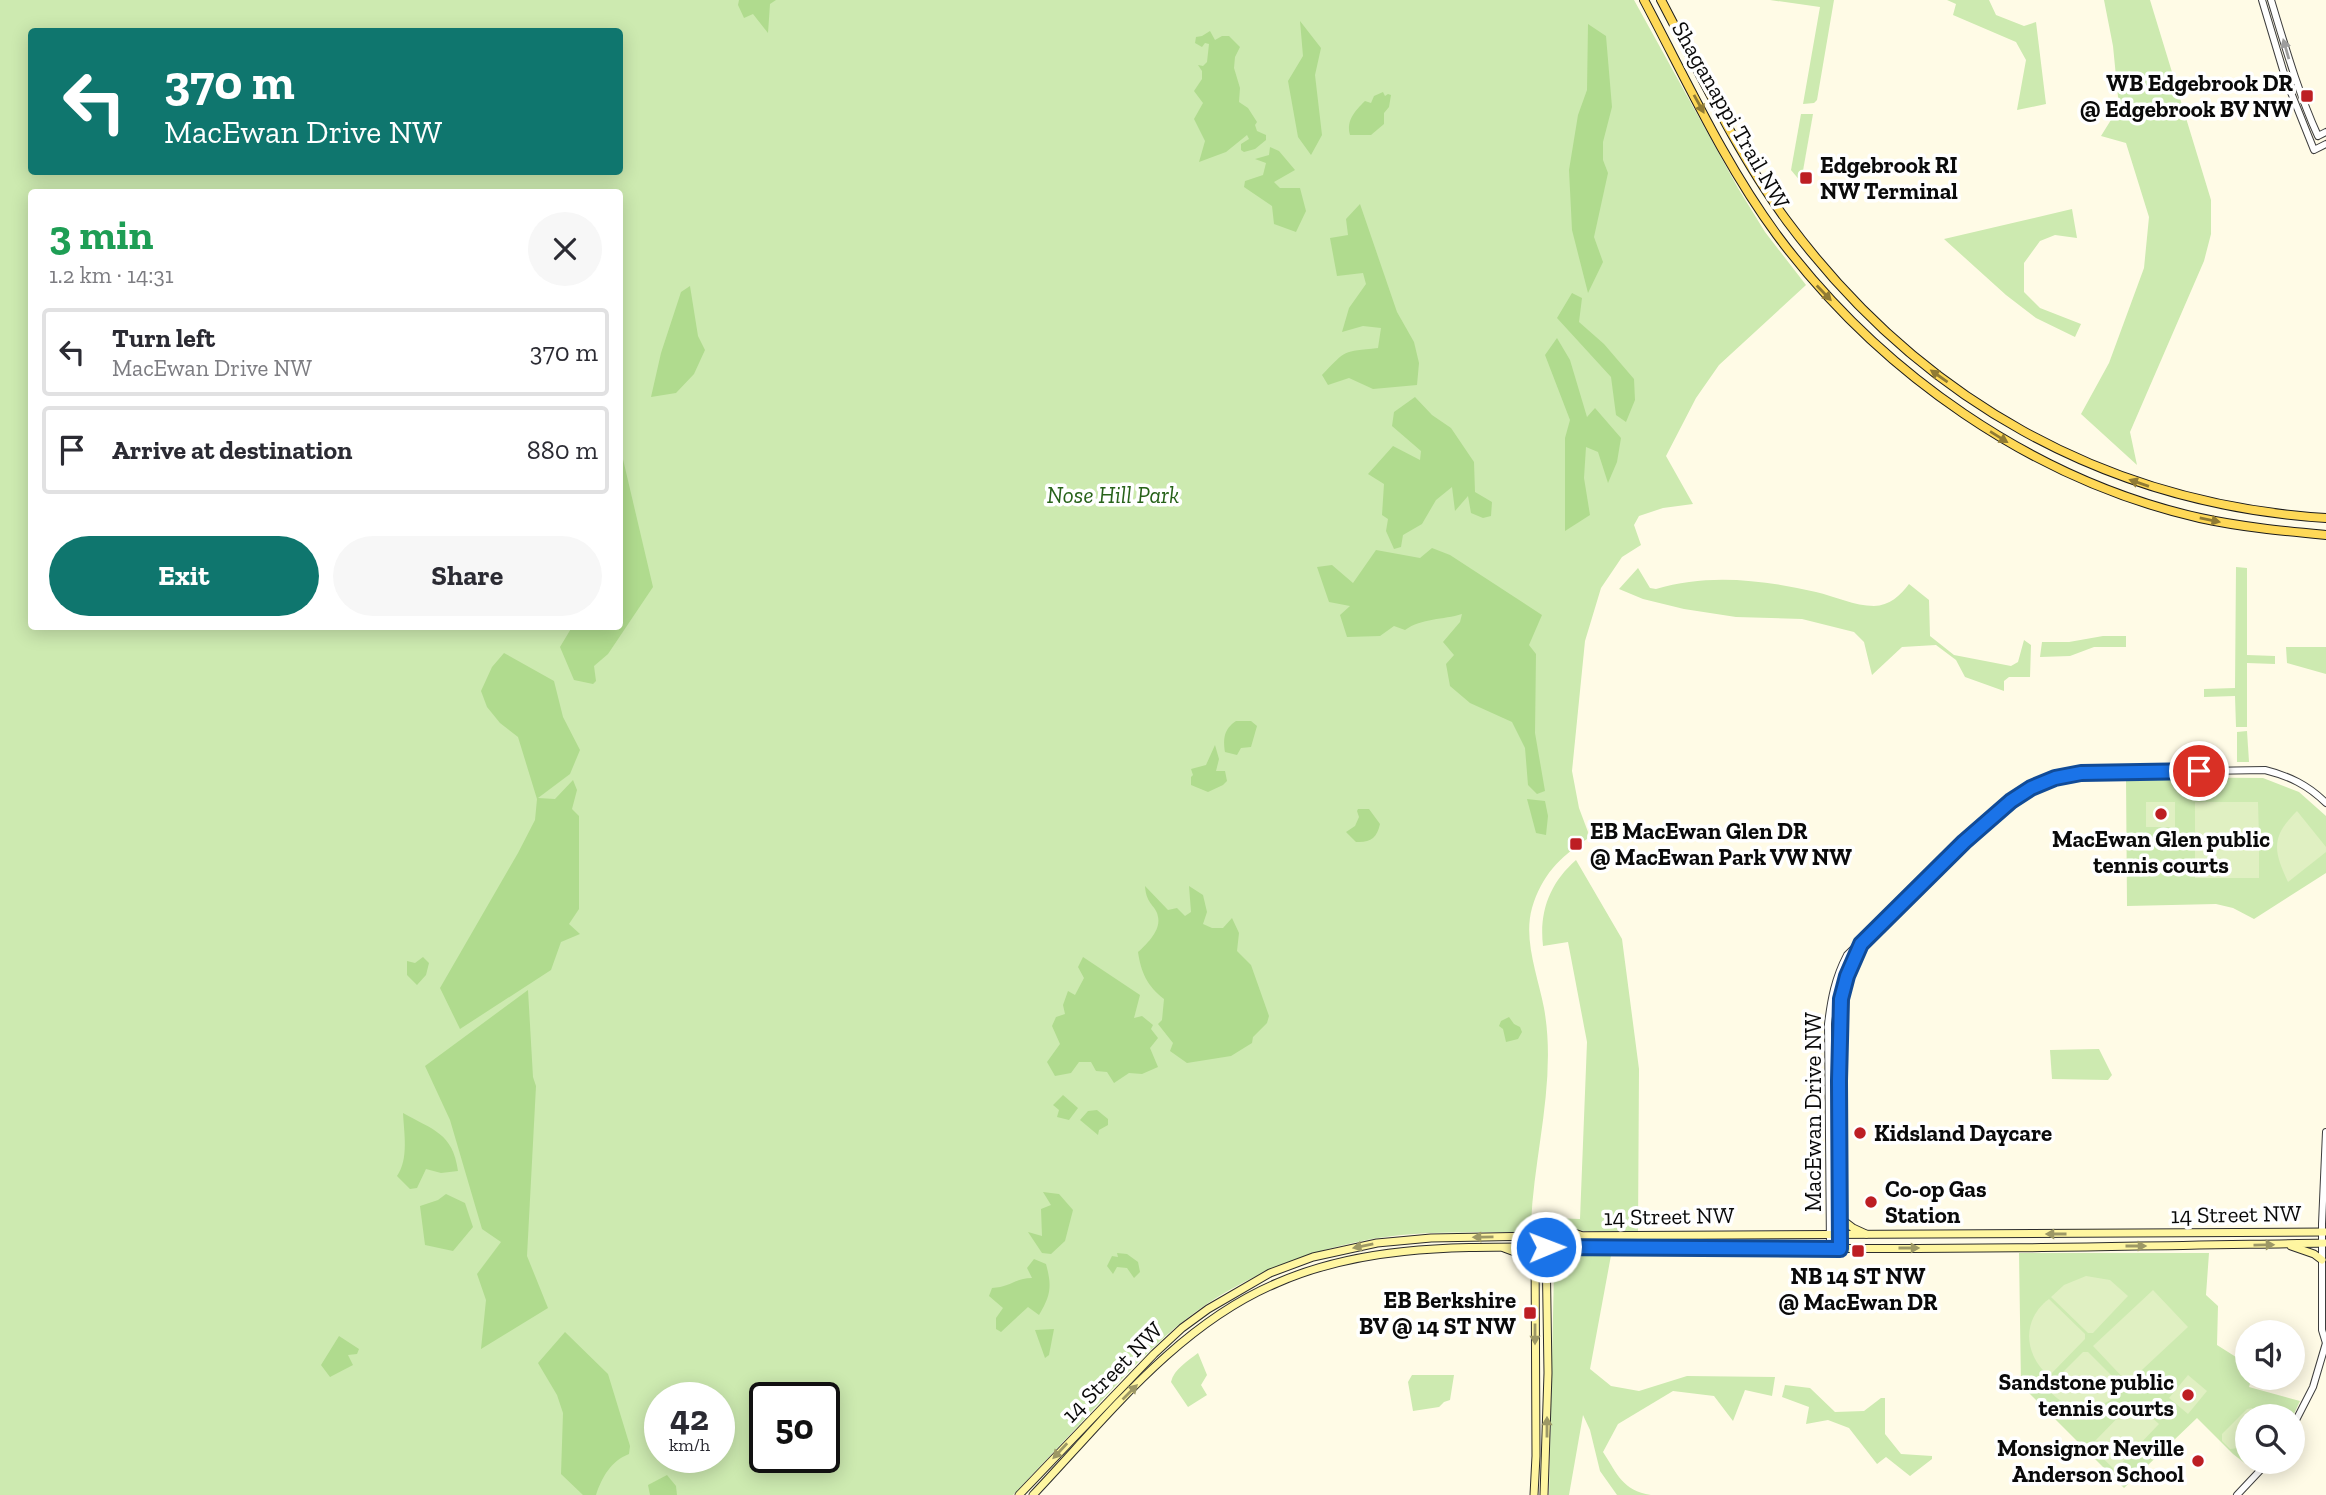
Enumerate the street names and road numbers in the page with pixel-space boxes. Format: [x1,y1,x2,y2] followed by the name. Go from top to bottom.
[1666,16,1796,214] street label: Shaganappi Trail NW
[1799,1012,1827,1212] street label: MacEwan Drive NW
[2170,1199,2302,1229] street label: 14 Street NW
[1603,1201,1735,1231] street label: 14 Street NW
[1056,1316,1168,1428] street label: 14 Street NW

